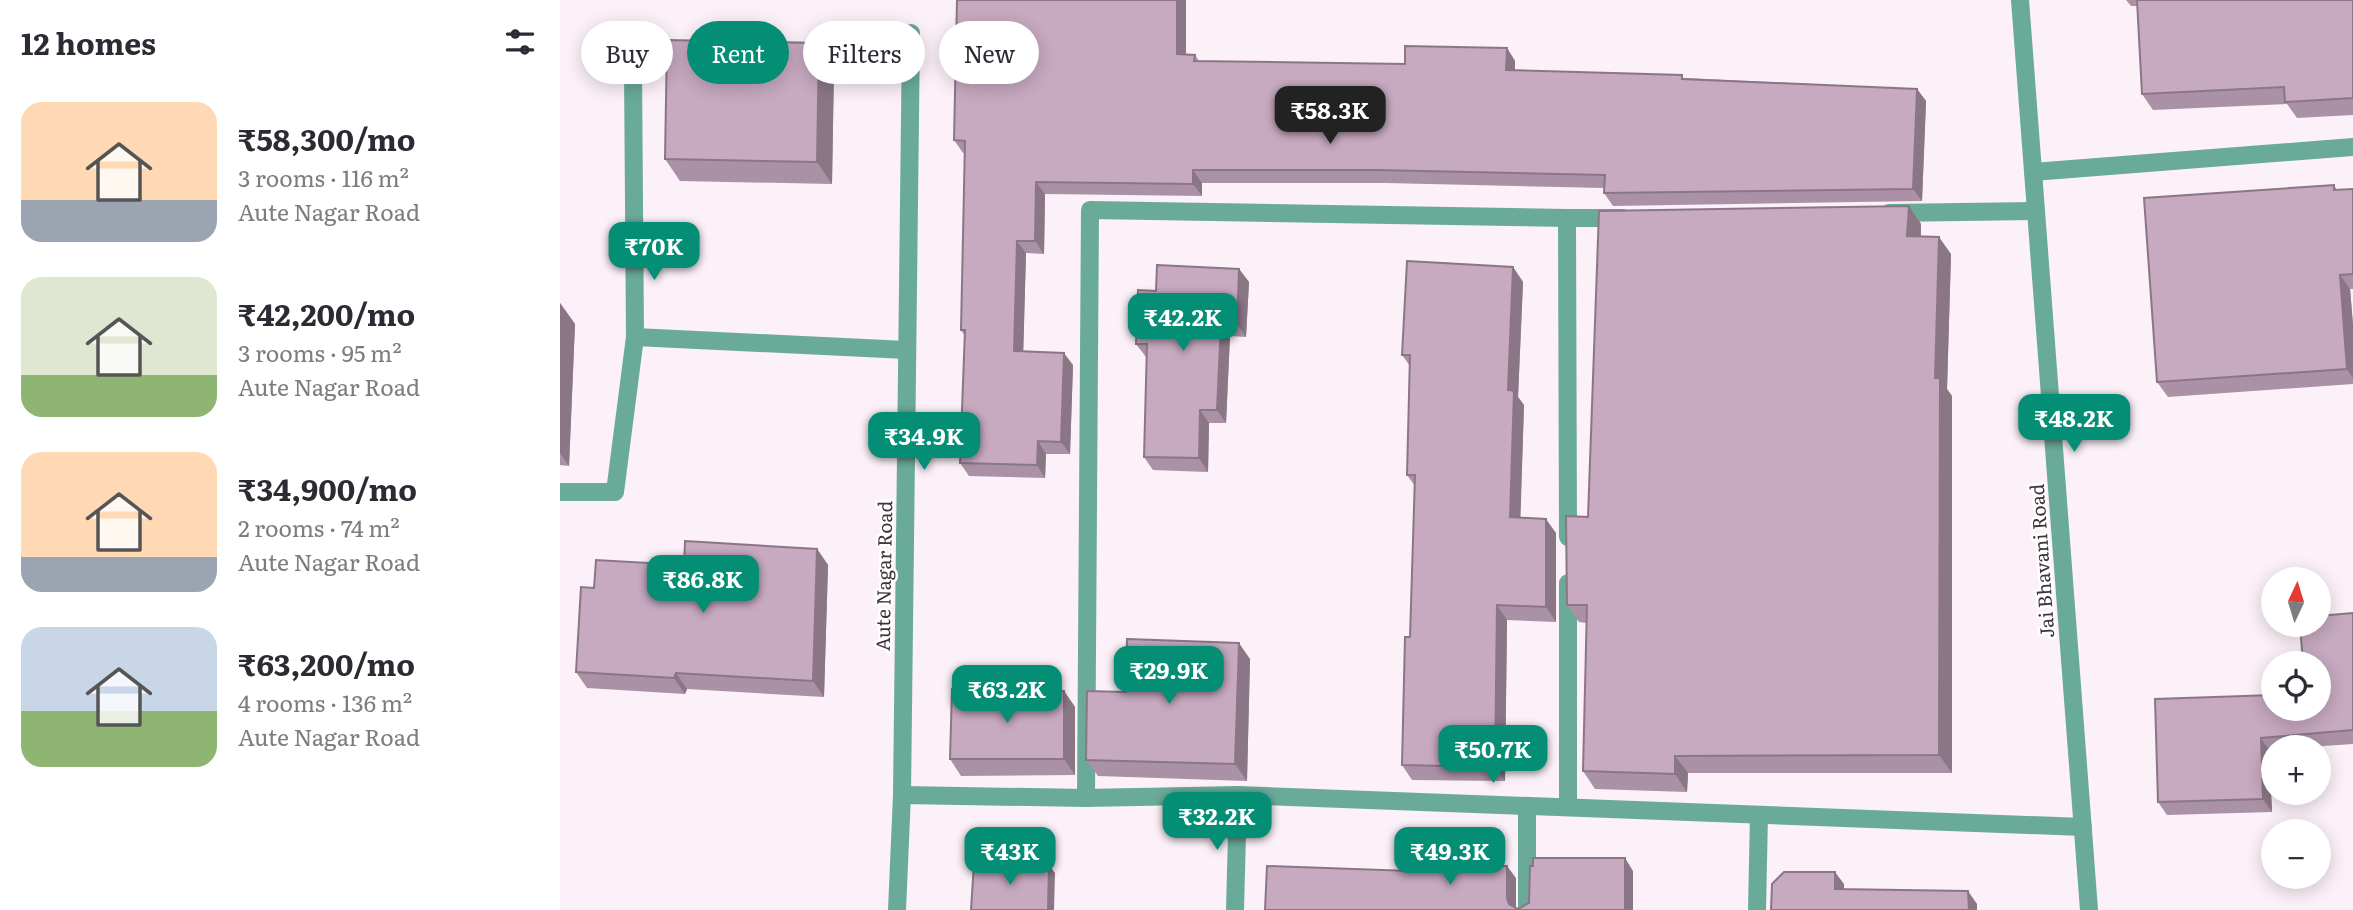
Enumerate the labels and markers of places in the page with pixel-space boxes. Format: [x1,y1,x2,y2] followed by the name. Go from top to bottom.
[1273,86,1387,146] pin: ₹58.3K
[613,222,695,282] pin: ₹70K
[1126,294,1240,353] pin: ₹42.2K
[2017,394,2131,454] pin: ₹48.2K
[867,412,981,472] pin: ₹34.9K
[646,556,760,615] pin: ₹86.8K
[1112,646,1226,706] pin: ₹29.9K
[950,666,1064,725] pin: ₹63.2K
[1436,726,1550,785] pin: ₹50.7K
[1160,792,1274,852] pin: ₹32.2K
[969,828,1051,887] pin: ₹43K
[1393,828,1507,887] pin: ₹49.3K

